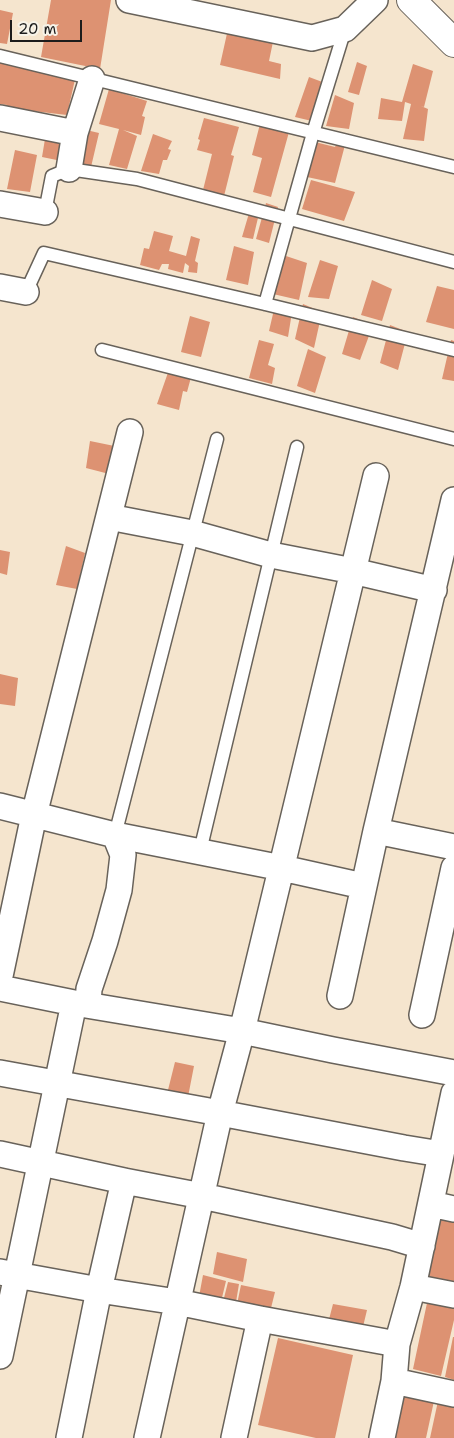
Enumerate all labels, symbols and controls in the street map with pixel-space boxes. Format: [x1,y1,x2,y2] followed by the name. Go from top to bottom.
[12,10,85,42] scale bar
[18,19,57,39] text: 20 m

